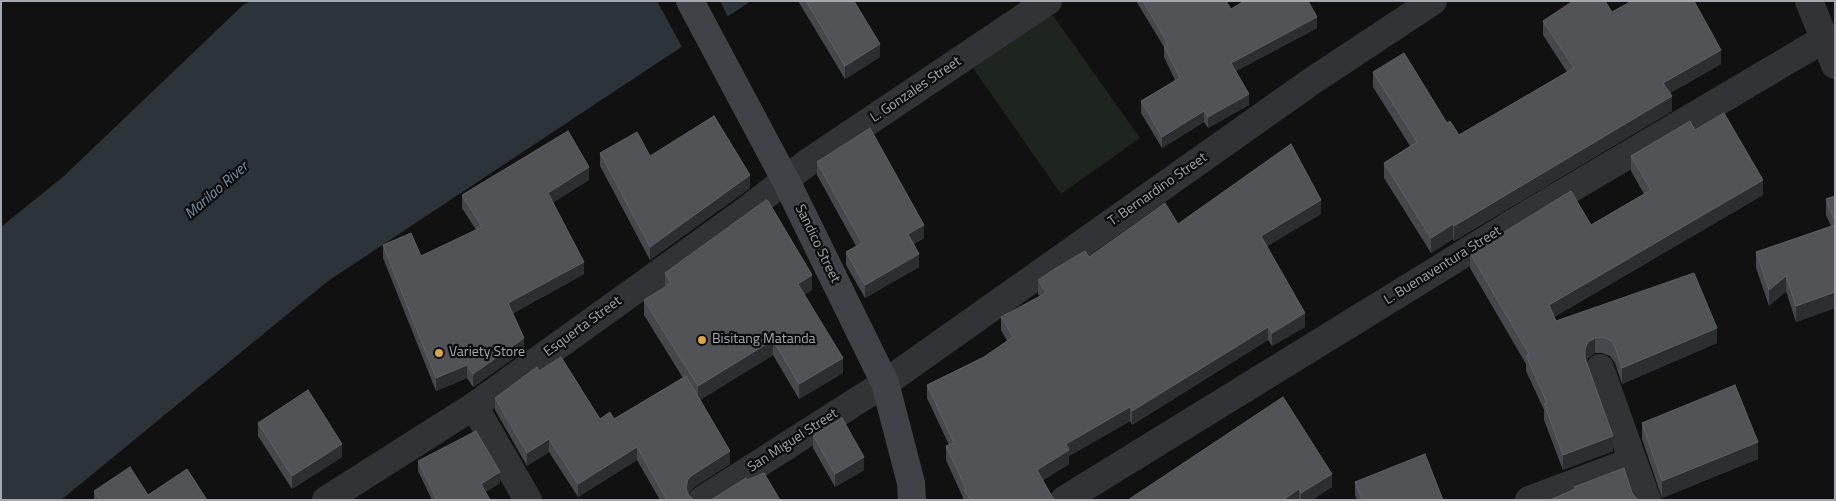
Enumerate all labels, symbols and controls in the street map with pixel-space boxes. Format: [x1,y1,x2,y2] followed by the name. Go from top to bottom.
[867,53,965,127] street label: L. Gonzales Street
[1105,150,1211,230] street label: T. Bernardino Street
[182,159,252,223] water label: Marilao River
[791,202,843,286] street label: Sandico Street
[1381,223,1505,309] street label: L. Buenaventura Street
[541,293,625,361] street label: Esquerta Street
[712,332,816,348] place label: Bisitang Matanda
[696,334,708,346] marker: Bisitang Matanda
[449,345,525,361] place label: Variety Store
[433,347,445,359] marker: Variety Store
[745,406,841,476] street label: San Miguel Street

